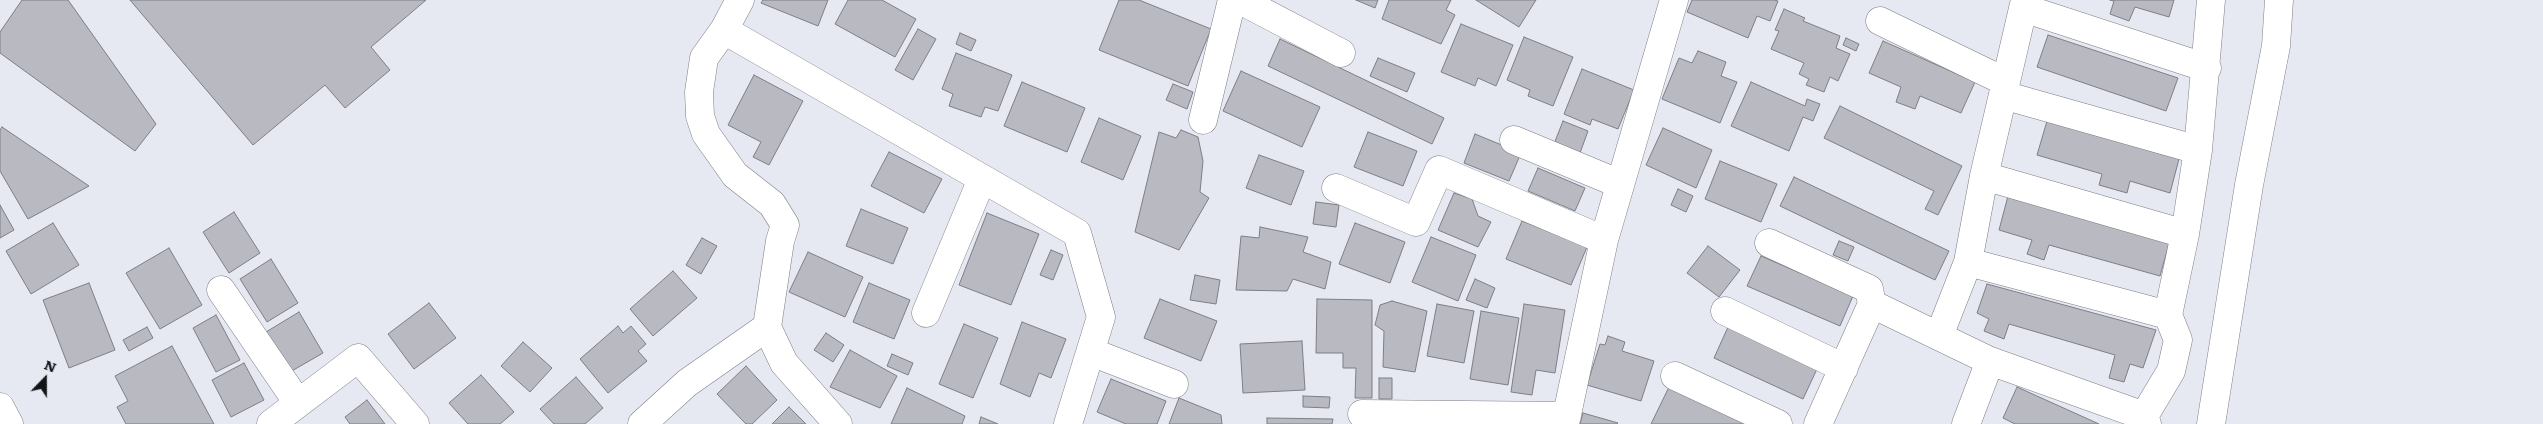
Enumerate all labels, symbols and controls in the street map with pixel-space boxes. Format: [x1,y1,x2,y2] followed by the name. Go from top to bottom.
[20,354,70,404] north arrow
[41,354,60,377] text: N

